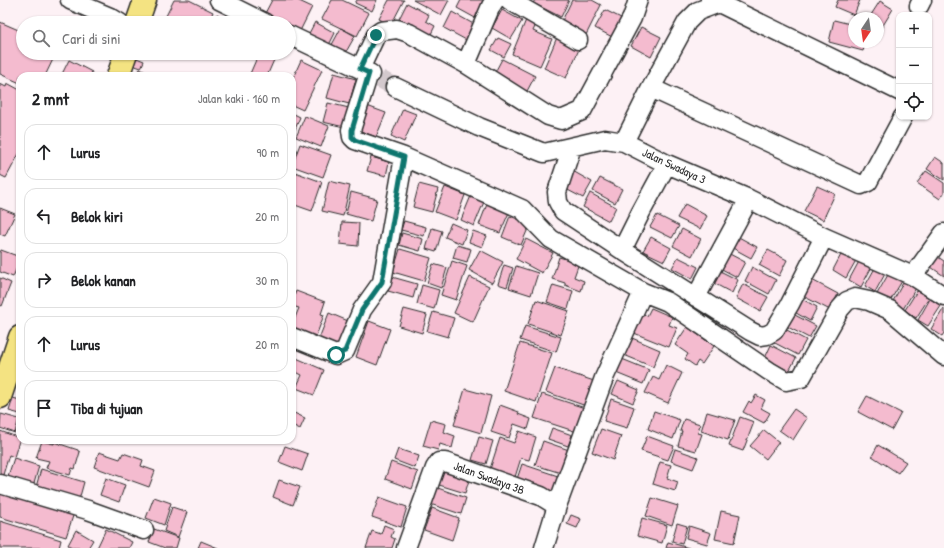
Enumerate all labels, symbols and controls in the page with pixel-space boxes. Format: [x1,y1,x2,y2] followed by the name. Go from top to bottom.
[848,12,884,48] north arrow
[896,12,932,120] map controls
[896,12,932,48] button: +
[16,16,296,60] search box
[367,26,385,44] route end
[30,27,52,49] icon: search
[62,28,121,49] text: Cari di sini
[896,48,932,84] button: −
[896,84,932,120] button: locate
[32,87,69,110] text: 2 mnt
[198,89,280,107] text: Jalan kaki · 160 m
[33,141,55,163] icon: ahead
[71,142,100,163] text: Lurus
[257,143,279,161] text: 90 m
[640,143,709,188] street label: Jalan Swadaya 3
[33,205,55,227] icon: left
[71,206,123,227] text: Belok kiri
[255,207,279,225] text: 20 m
[33,269,55,291] icon: right
[71,270,136,291] text: Belok kanan
[256,271,279,289] text: 30 m
[33,333,55,355] icon: ahead
[71,334,100,355] text: Lurus
[255,335,279,353] text: 20 m
[327,346,345,364] route start
[33,397,55,419] icon: arrive
[71,398,143,419] text: Tiba di tujuan
[451,457,527,498] street label: Jalan Swadaya 3B

